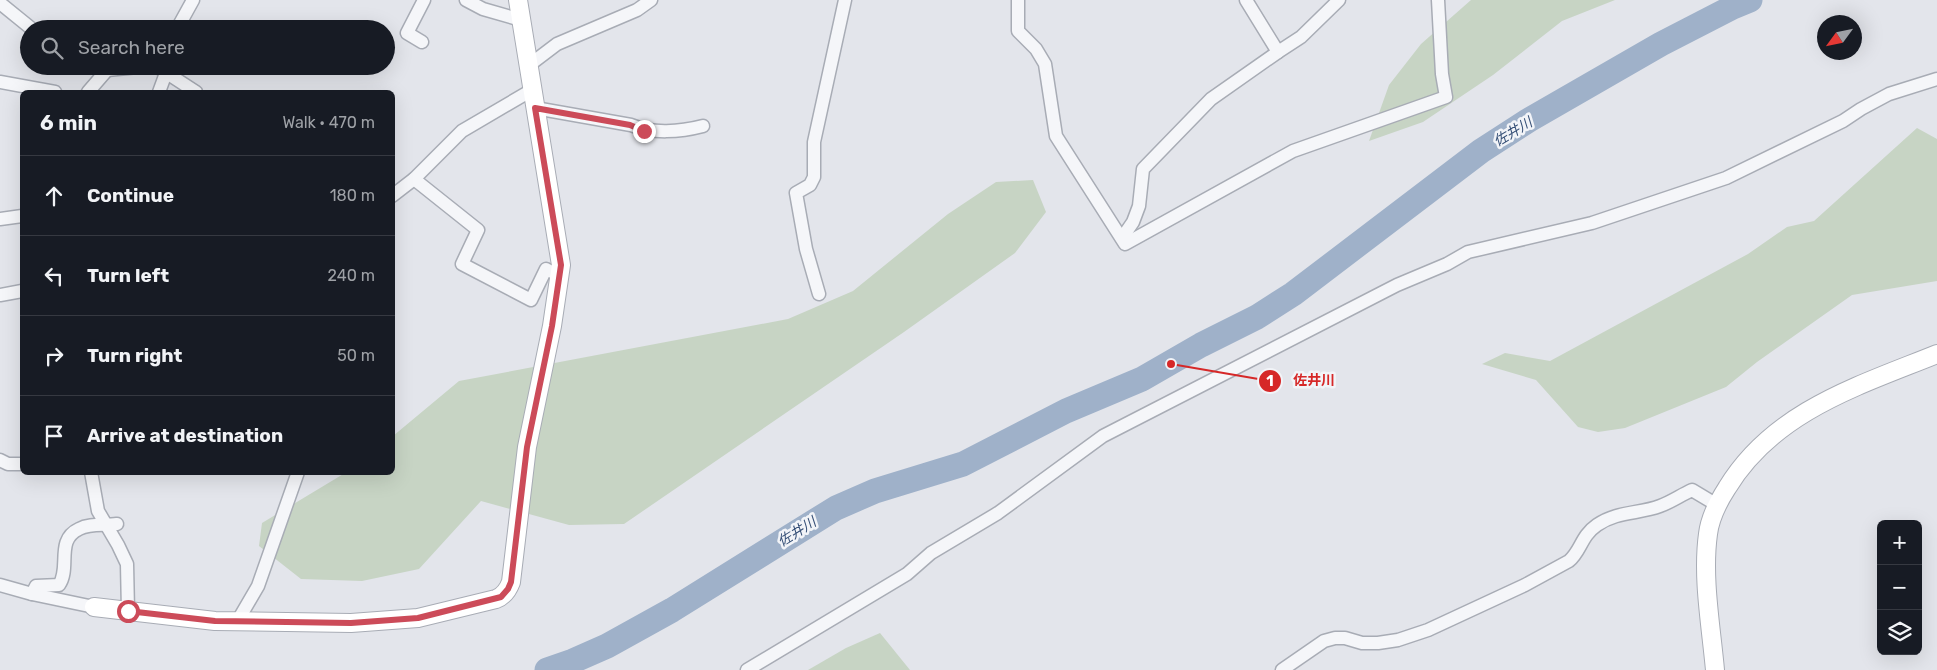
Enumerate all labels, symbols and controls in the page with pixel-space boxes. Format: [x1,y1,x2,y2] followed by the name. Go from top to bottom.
[1817,15,1862,60] north arrow
[20,20,395,75] search box
[38,34,66,62] icon: search
[78,36,185,59] text: Search here
[40,110,97,135] text: 6 min
[282,113,375,132] text: Walk · 470 m
[1491,113,1537,150] water label: 佐井川
[633,120,656,143] route end
[40,182,68,210] icon: ahead
[87,184,174,207] text: Continue
[330,186,375,205] text: 180 m
[40,262,68,290] icon: left
[87,264,169,287] text: Turn left
[328,266,375,285] text: 240 m
[40,342,68,370] icon: right
[87,344,182,367] text: Turn right
[337,346,375,365] text: 50 m
[1258,366,1345,395] callout: 佐井川
[1266,372,1274,390] text: 1
[1293,372,1335,389] text: 佐井川
[40,422,68,450] icon: arrive
[87,424,283,447] text: Arrive at destination
[775,513,821,550] water label: 佐井川
[1877,520,1922,655] map controls
[1877,520,1922,565] button: +
[1877,565,1922,610] button: −
[117,600,140,623] route start
[1877,610,1922,655] button: layers

